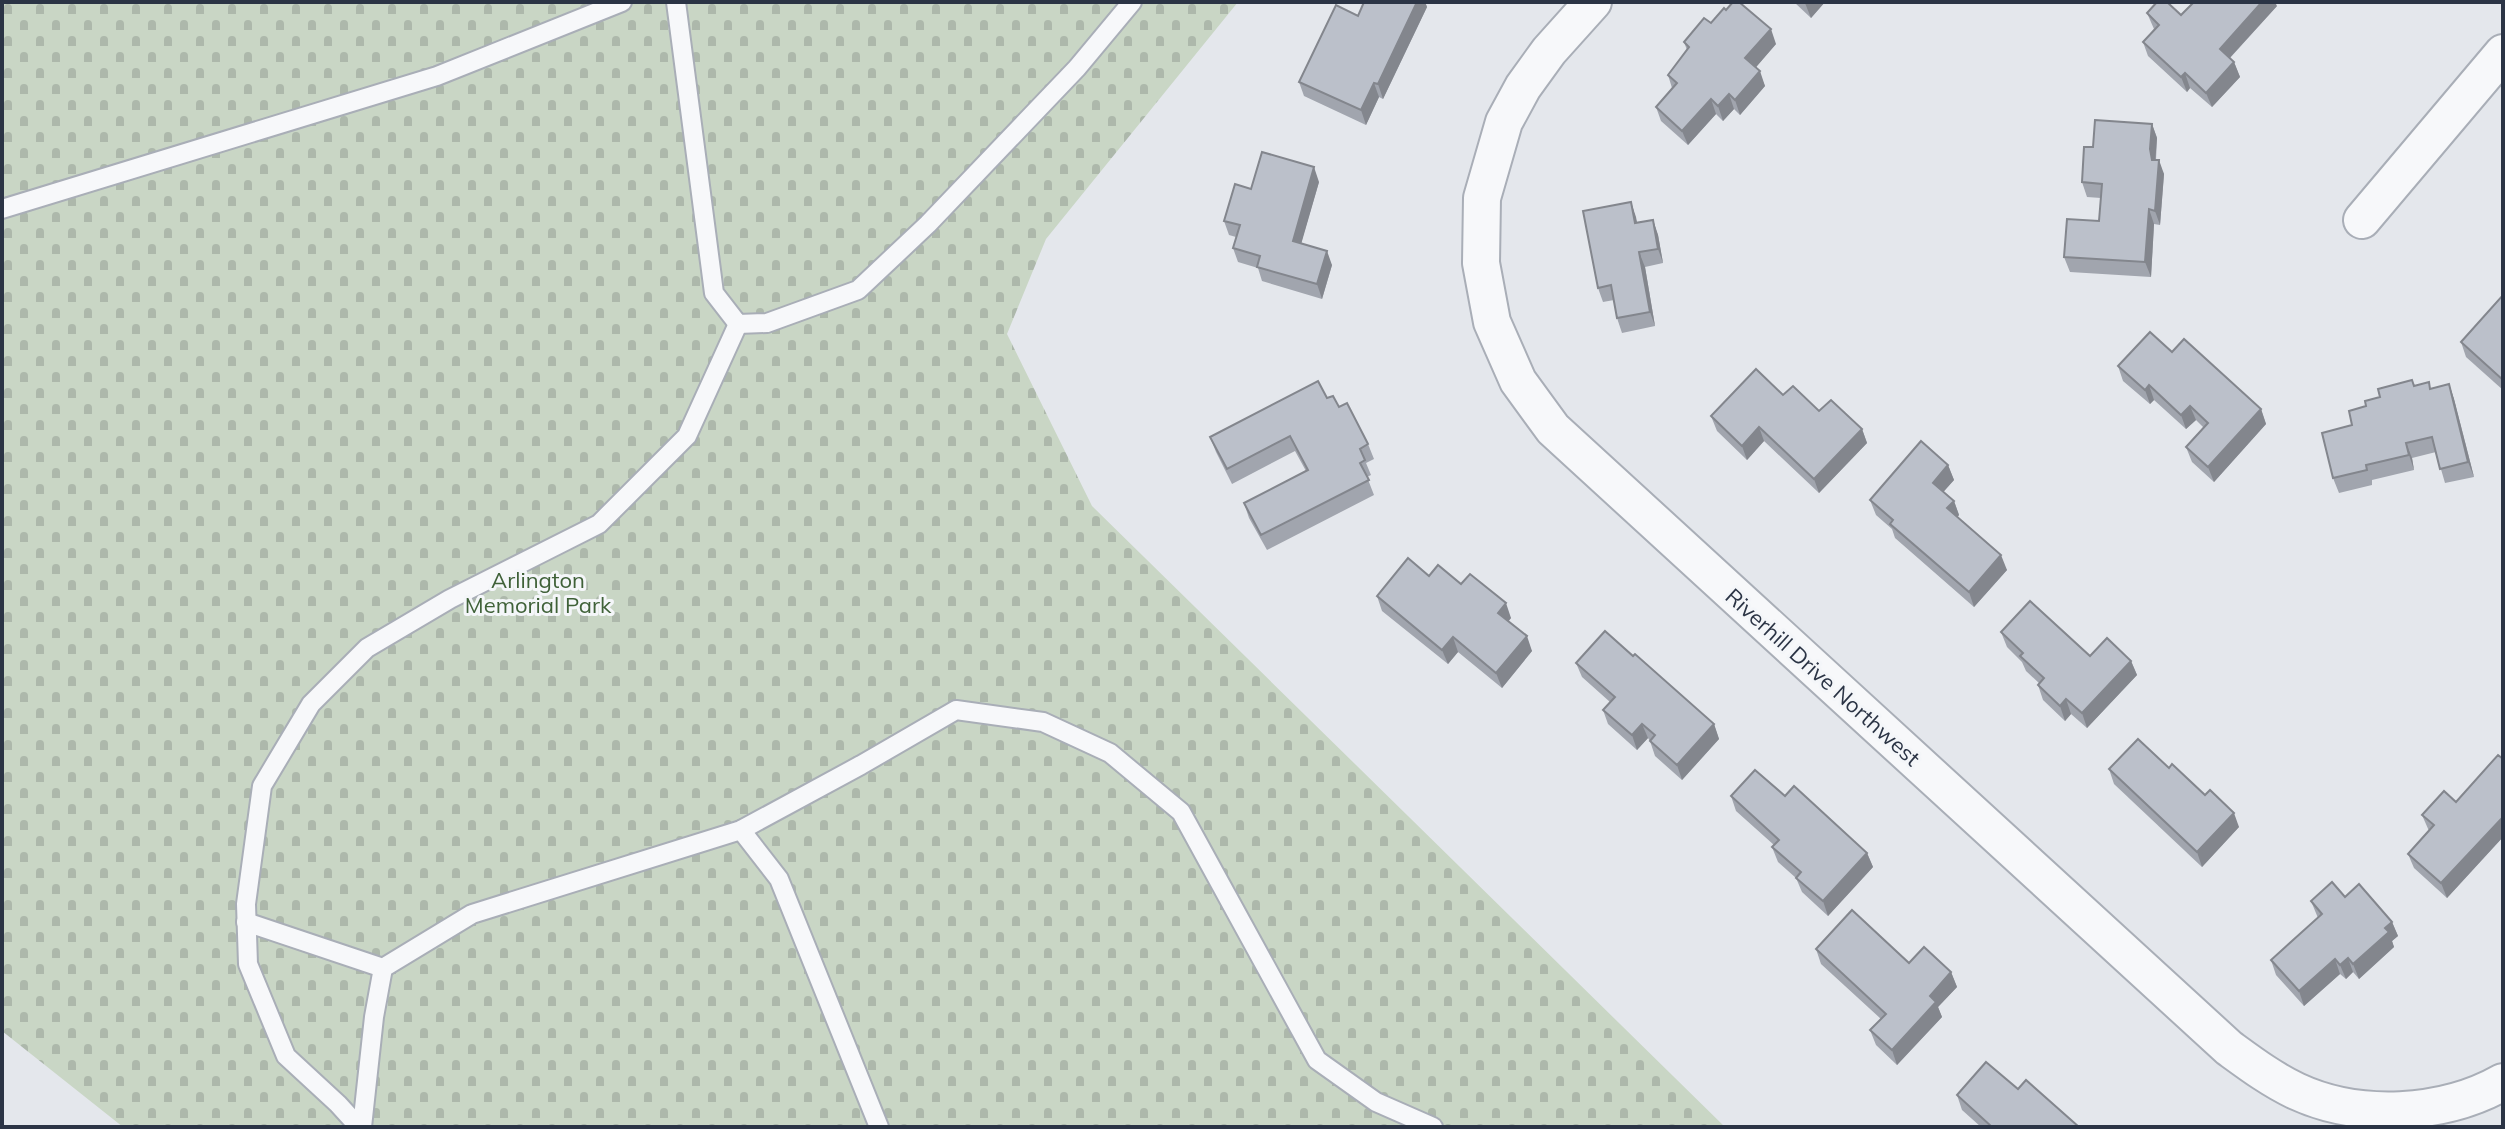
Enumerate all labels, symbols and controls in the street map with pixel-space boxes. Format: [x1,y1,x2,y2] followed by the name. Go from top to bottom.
[465,566,612,619] park label: Arlington Memorial Park
[1720,582,1926,772] street label: Riverhill Drive Northwest

